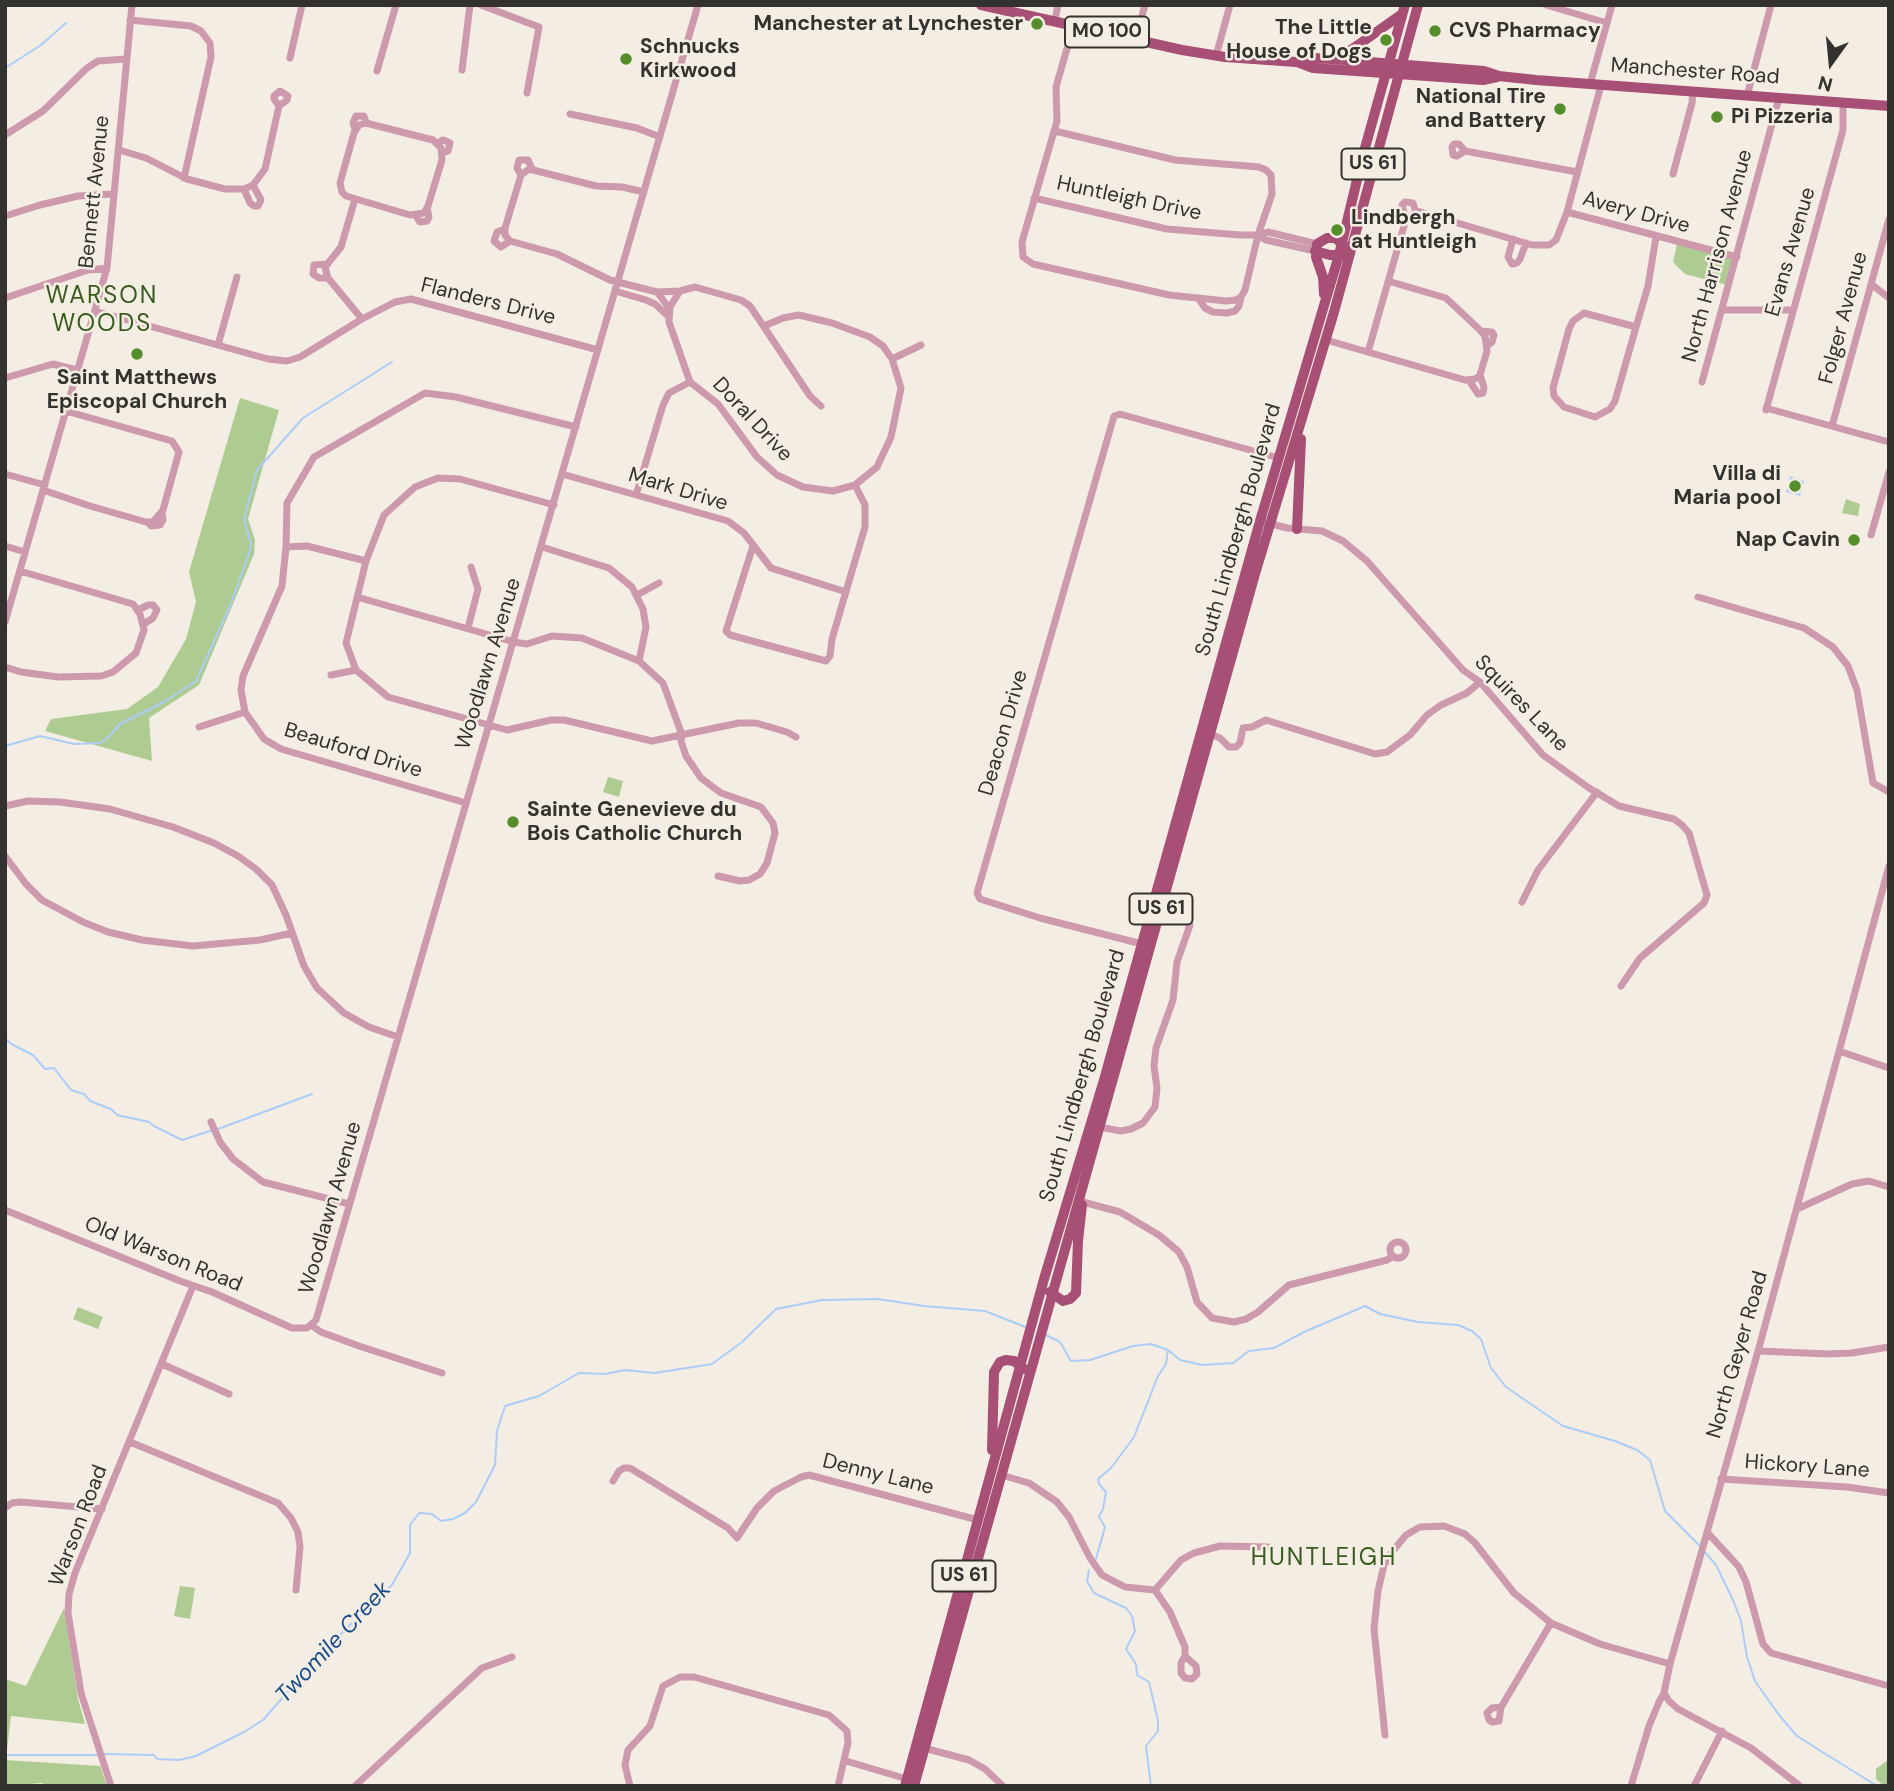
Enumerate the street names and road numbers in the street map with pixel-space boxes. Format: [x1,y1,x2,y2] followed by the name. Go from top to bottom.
[1065,16,1149,48] road number: MO 100
[1610,54,1780,90] street label: Manchester Road
[74,114,116,270] street label: Bennett Avenue
[1677,147,1759,365] street label: North Harrison Avenue
[1342,148,1404,180] road number: US 61
[1054,171,1204,227] street label: Huntleigh Drive
[1761,184,1821,320] street label: Evans Avenue
[1580,187,1692,239] street label: Avery Drive
[1814,249,1874,387] street label: Folger Avenue
[418,273,558,331] street label: Flanders Drive
[707,373,797,467] street label: Doral Drive
[1191,401,1287,659] street label: South Lindbergh Boulevard
[625,463,731,517] street label: Mark Drive
[451,575,527,753] street label: Woodlawn Avenue
[1469,651,1573,757] street label: Squires Lane
[974,667,1034,799] street label: Deacon Drive
[281,718,425,784] street label: Beauford Drive
[1130,894,1192,925] road number: US 61
[1035,947,1131,1205] street label: South Lindbergh Boulevard
[294,1119,368,1297] street label: Woodlawn Avenue
[81,1212,245,1298] street label: Old Warson Road
[1702,1268,1774,1442] street label: North Geyer Road
[820,1449,936,1501] street label: Denny Lane
[1744,1450,1870,1484] street label: Hickory Lane
[44,1462,114,1590] street label: Warson Road
[932,1560,996,1592] road number: US 61

